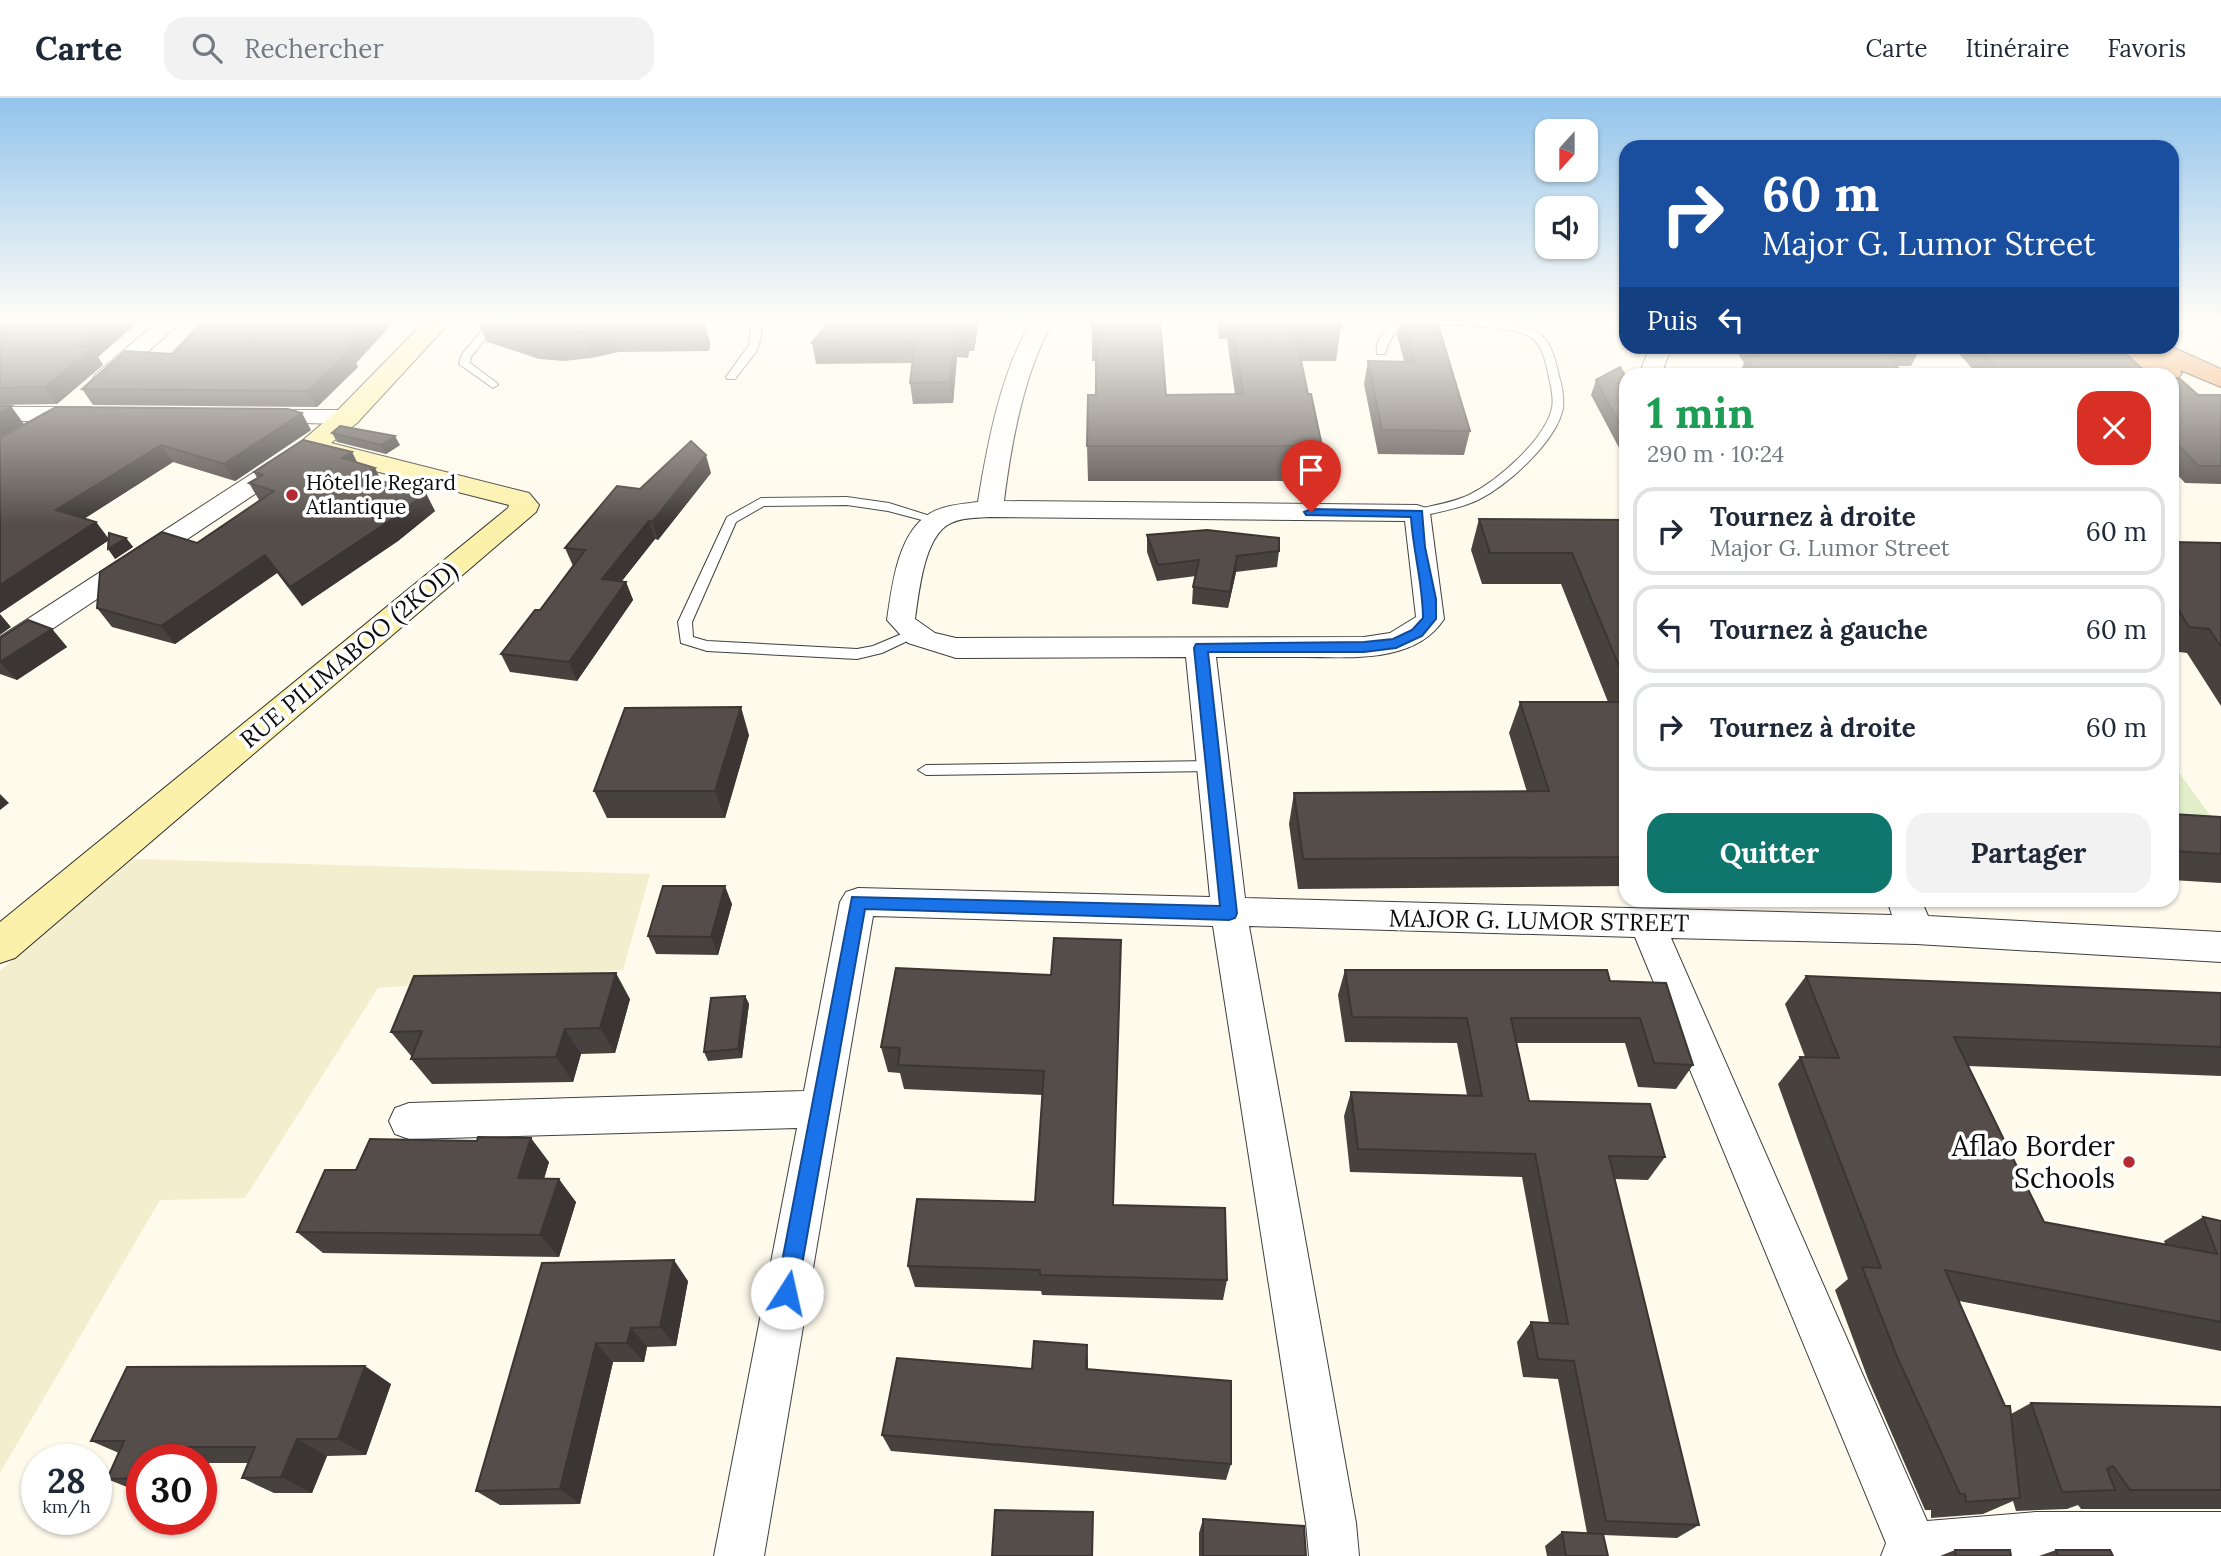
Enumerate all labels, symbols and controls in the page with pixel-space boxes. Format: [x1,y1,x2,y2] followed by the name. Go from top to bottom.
[164,17,654,80] search box
[35,27,122,69] text: Carte
[188,29,226,67] icon: search
[244,32,384,65] text: Rechercher
[1866,33,1928,64] text: Carte
[1966,33,2069,64] text: Itinéraire
[2107,33,2186,64] text: Favoris
[1535,119,1598,182] north arrow
[1535,119,1598,259] map controls
[1762,162,1879,224] text: 60 m
[1647,168,1738,259] icon: right
[1535,196,1598,259] button: sound
[1762,223,2096,264] text: Major G. Lumor Street
[1712,301,1750,339] icon: left
[1647,304,1698,337] text: Puis
[1647,386,1754,440] text: 1 min
[2077,391,2151,465] button: close
[1647,439,1784,468] text: 290 m · 10:24
[1281,440,1341,512] pin
[1292,451,1330,489] icon: arrive
[305,469,456,520] place label: Hôtel le Regard Atlantique
[284,487,300,503] marker: Hôtel le Regard Atlantique
[1710,500,1916,533] text: Tournez à droite
[1651,512,1689,550] icon: right
[2086,515,2147,548] text: 60 m
[1710,533,1950,562] text: Major G. Lumor Street
[234,555,464,755] street label: RUE PILIMABOO (2KOD)
[1651,610,1689,648] icon: left
[1710,613,1928,646] text: Tournez à gauche
[2086,613,2147,646] text: 60 m
[1651,708,1689,746] icon: right
[1710,711,1916,744] text: Tournez à droite
[2086,711,2147,744] text: 60 m
[1647,813,1892,893] button: Quitter
[1906,813,2151,893] button: Partager
[1388,902,1690,939] street label: MAJOR G. LUMOR STREET
[1951,1128,2115,1196] place label: Aflao Border Schools
[2121,1154,2137,1170] marker: Aflao Border Schools
[750,1256,824,1330] position arrow
[126,1444,217,1535] speed limit sign: 30
[47,1458,86,1503] text: 28
[42,1495,91,1518] text: km/h

